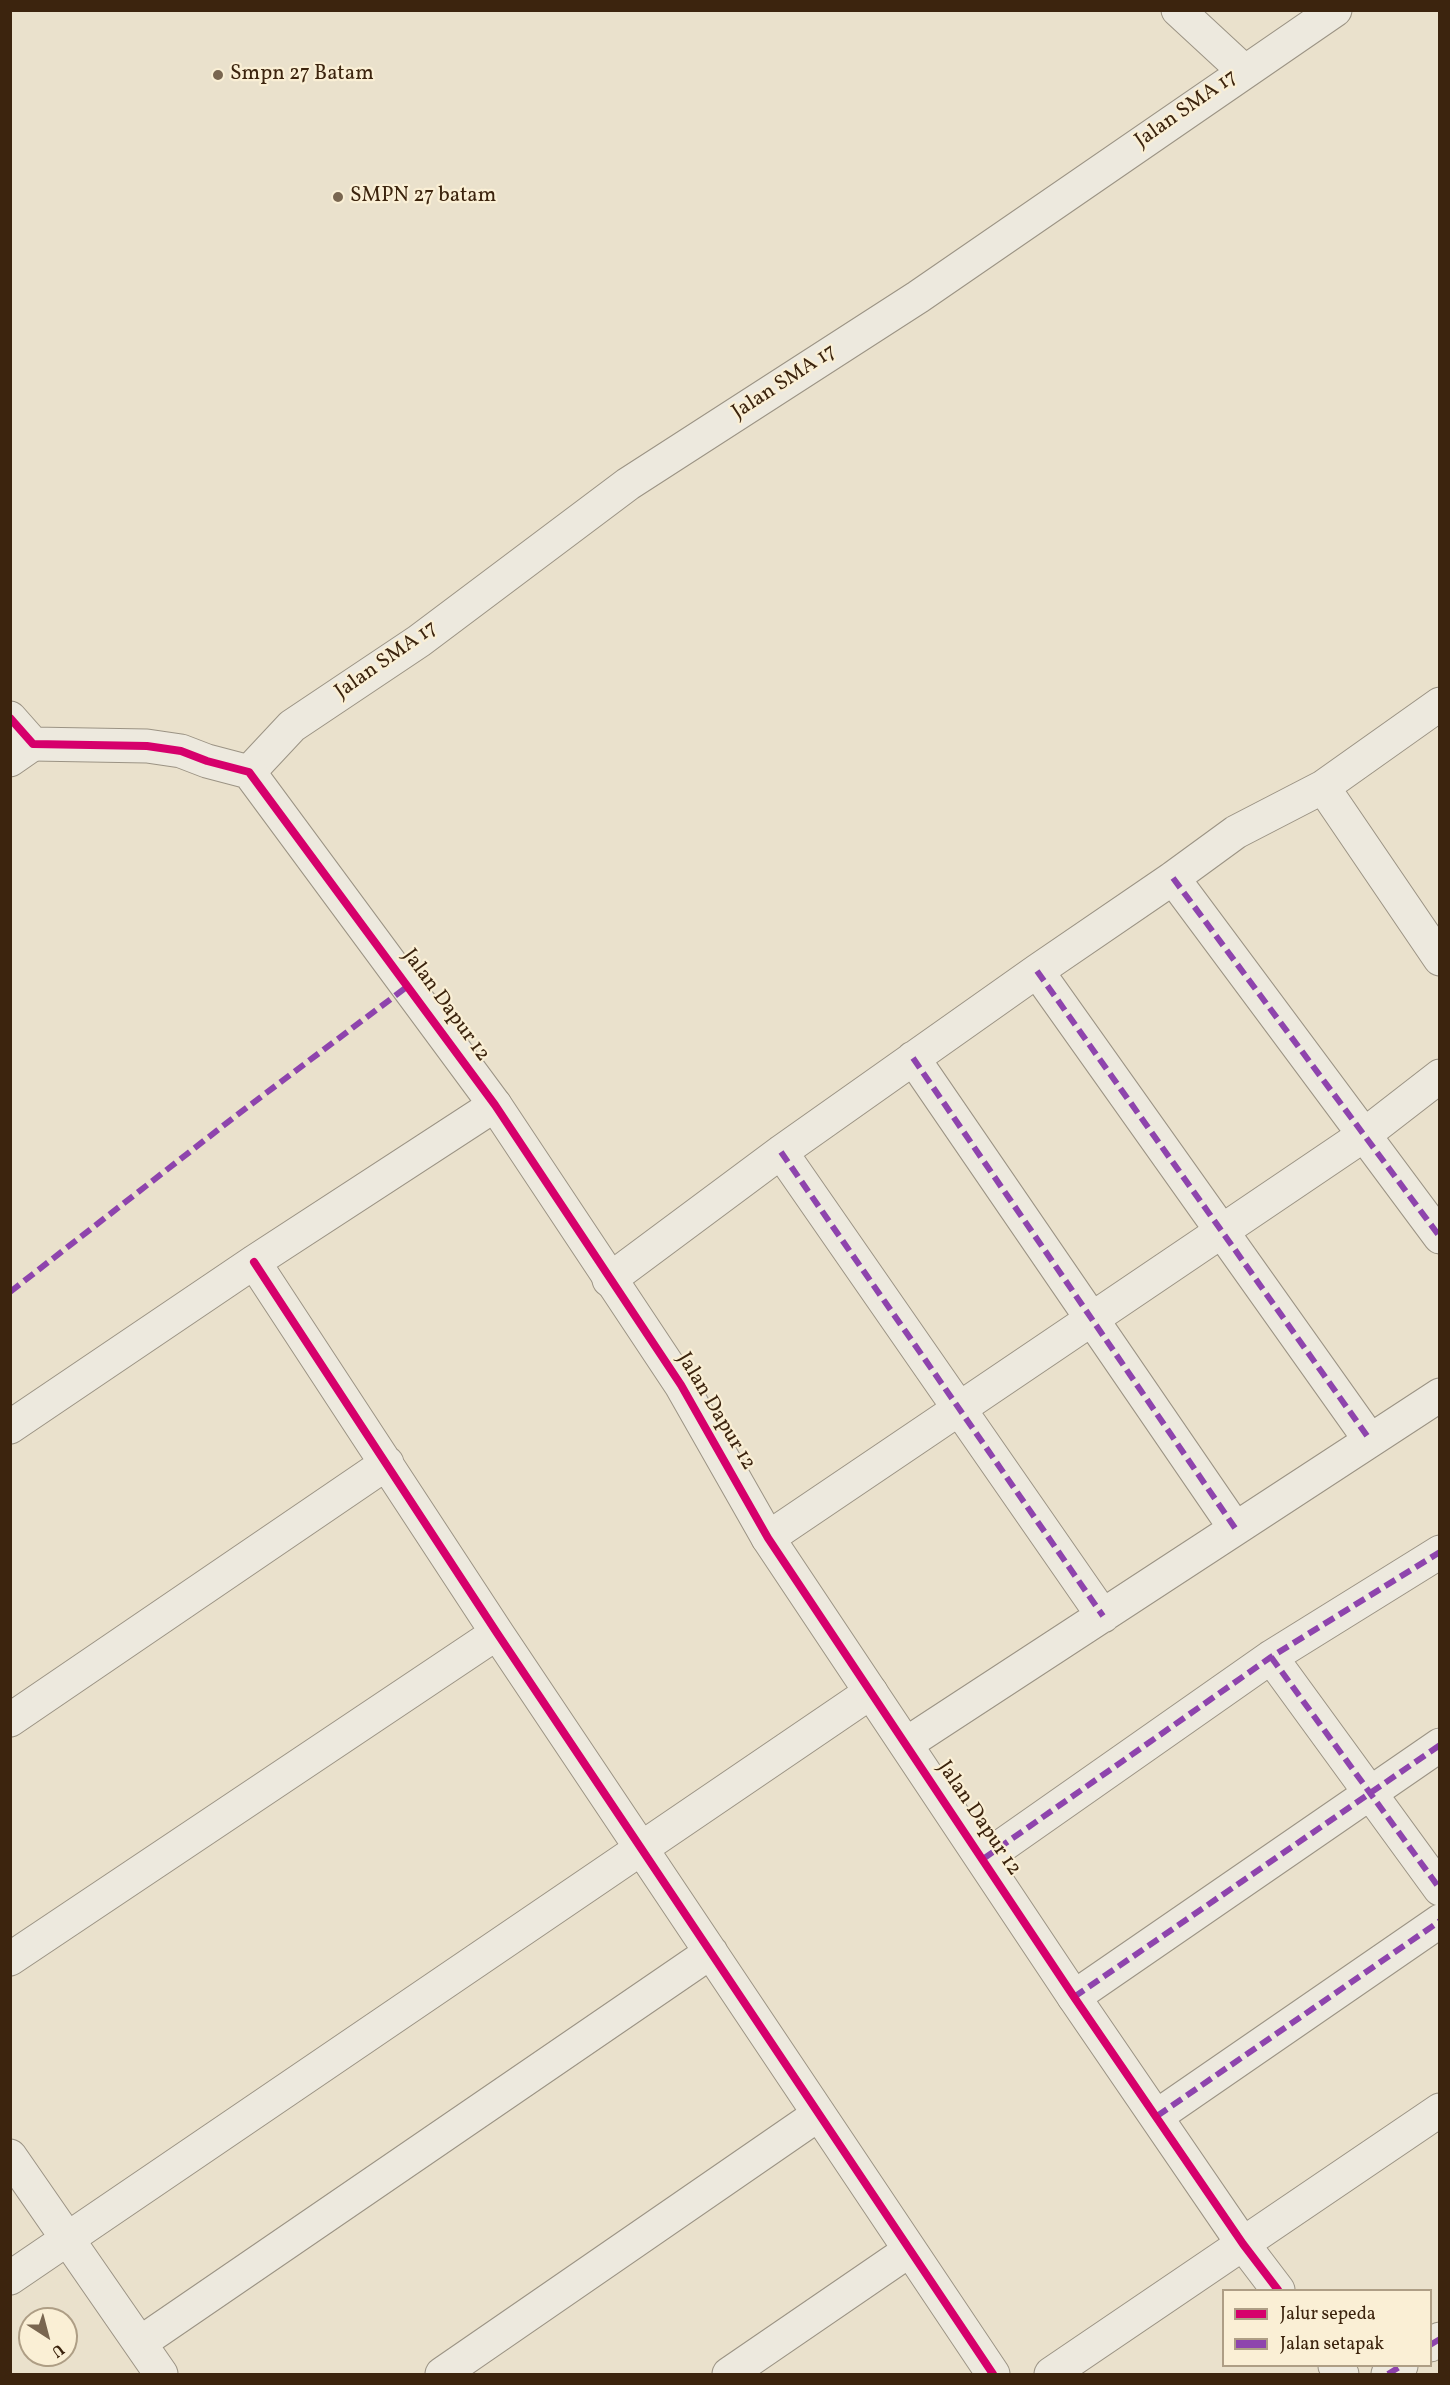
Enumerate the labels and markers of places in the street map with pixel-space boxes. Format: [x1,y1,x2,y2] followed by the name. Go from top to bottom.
[230,62,374,88] place label: Smpn 27 Batam
[211,68,225,82] marker: Smpn 27 Batam
[350,184,496,210] place label: SMPN 27 batam
[331,190,345,204] marker: SMPN 27 batam

